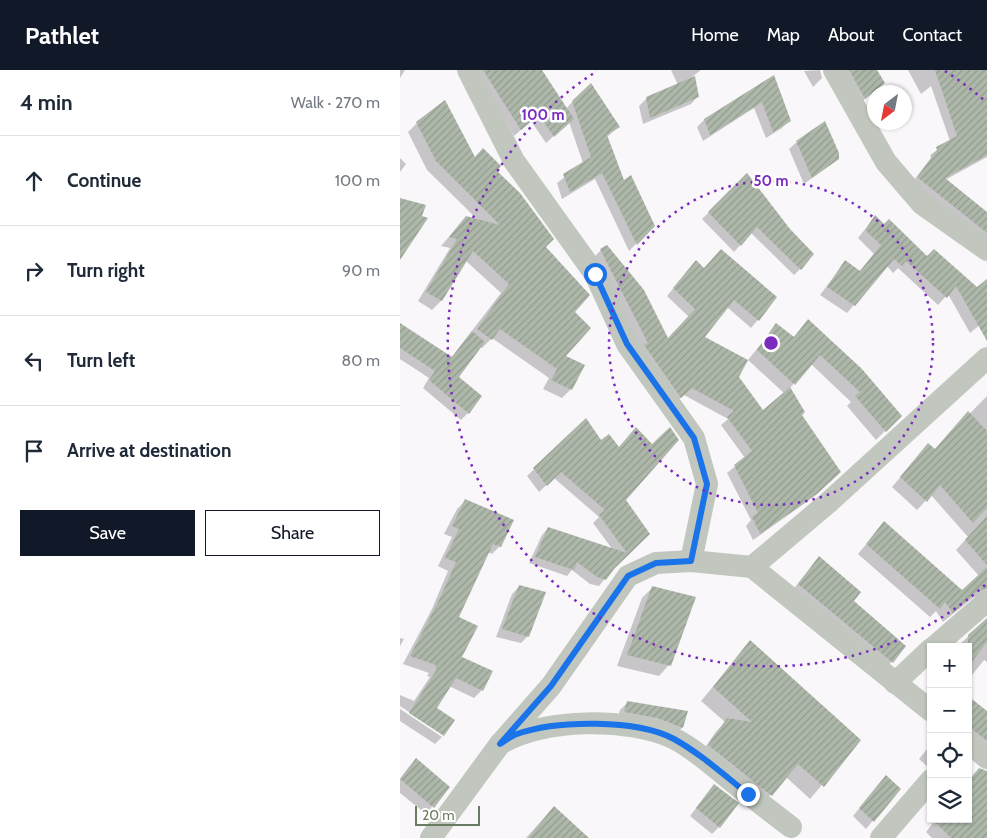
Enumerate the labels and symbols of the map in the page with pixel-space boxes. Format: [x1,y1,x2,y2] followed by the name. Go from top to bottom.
[867,85,912,130] north arrow
[521,106,565,124] text: 100 m
[753,172,789,190] text: 50 m
[584,263,607,286] route start
[762,334,780,352] centre of rings
[737,783,760,806] route end
[415,803,480,826] scale bar

